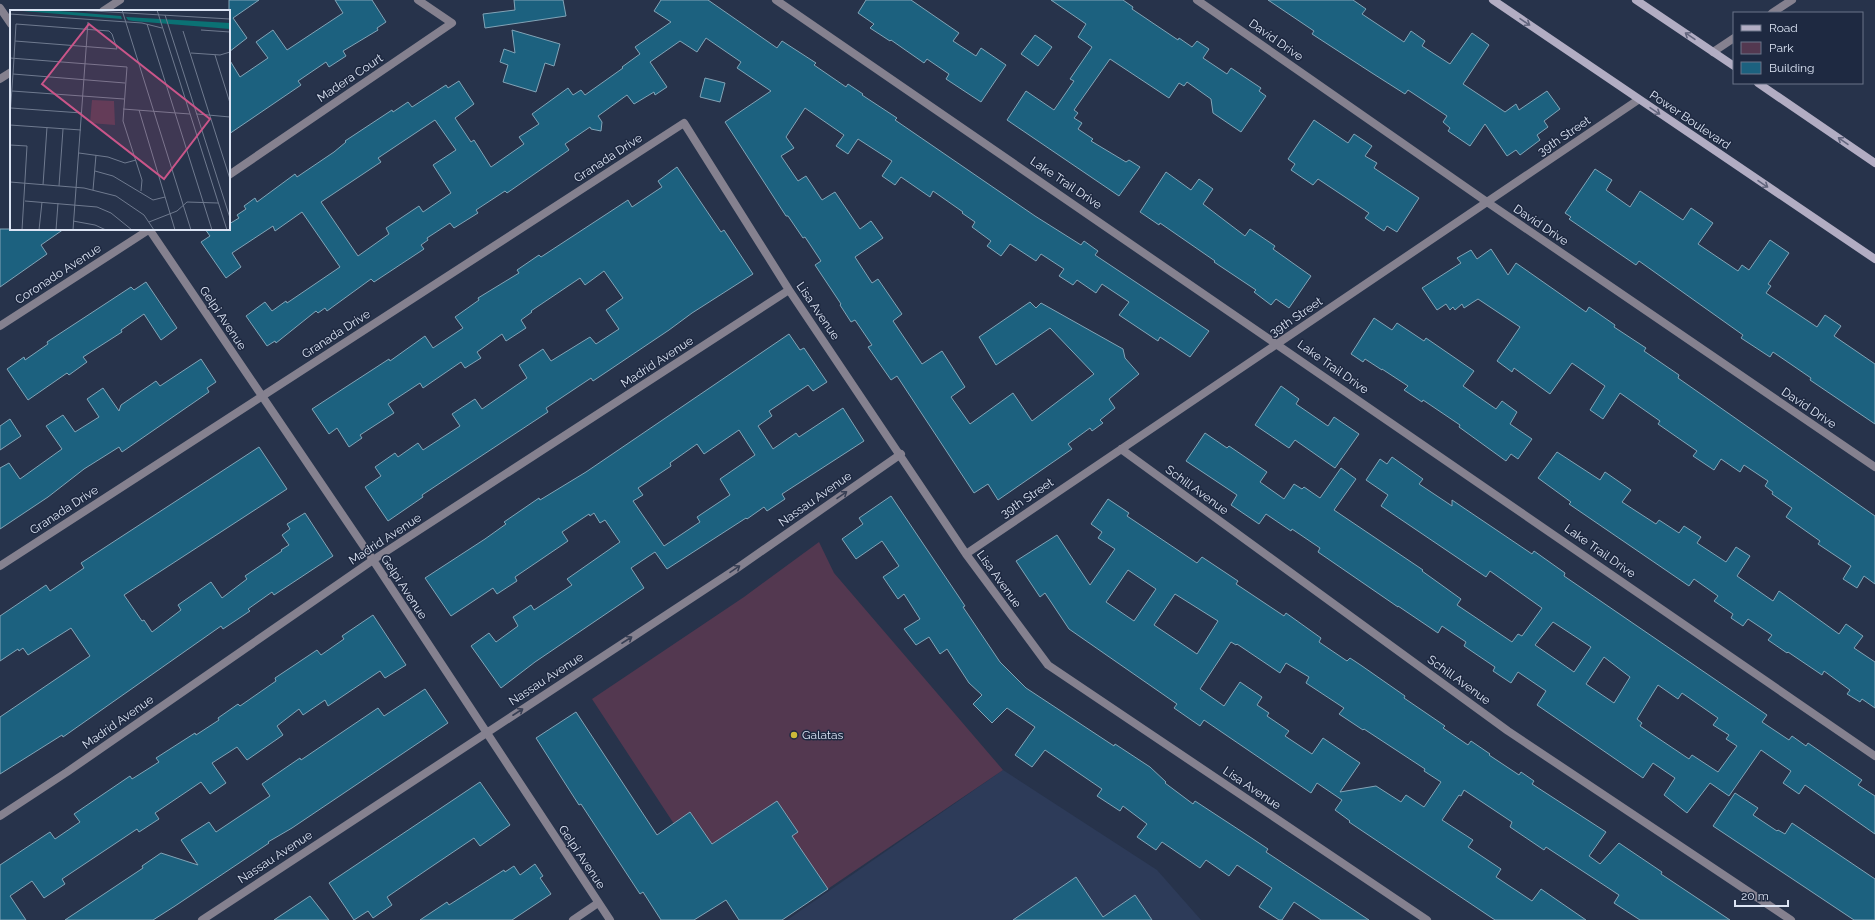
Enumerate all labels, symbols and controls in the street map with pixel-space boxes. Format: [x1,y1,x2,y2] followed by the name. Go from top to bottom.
[10,10,230,230] inset map
[1733,12,1863,84] legend
[1246,16,1306,64] street label: David Drive
[1519,18,1530,26] one-way arrow
[1769,21,1798,35] text: Road
[1685,32,1696,40] one-way arrow
[1769,41,1794,55] text: Park
[315,51,385,105] street label: Madera Court
[1769,61,1815,75] text: Building
[1647,88,1733,152] street label: Power Boulevard
[1649,107,1660,115] one-way arrow
[1535,113,1593,159] street label: 39th Street
[571,131,645,185] street label: Granada Drive
[1838,137,1849,145] one-way arrow
[1027,154,1105,212] street label: Lake Trail Drive
[1757,180,1768,188] one-way arrow
[1511,202,1571,248] street label: David Drive
[12,241,104,307] street label: Coronado Avenue
[794,279,842,343] street label: Lisa Avenue
[197,284,249,352] street label: Gelpi Avenue
[1267,294,1325,340] street label: 39th Street
[299,307,373,361] street label: Granada Drive
[618,333,696,391] street label: Madrid Avenue
[1295,337,1371,397] street label: Lake Trail Drive
[1779,385,1839,431] street label: David Drive
[1163,462,1231,518] street label: Schill Avenue
[776,469,854,529] street label: Nassau Avenue
[998,475,1056,521] street label: 39th Street
[27,483,101,537] street label: Granada Drive
[836,491,847,499] one-way arrow
[346,510,424,568] street label: Madrid Avenue
[1562,521,1638,581] street label: Lake Trail Drive
[974,548,1024,610] street label: Lisa Avenue
[378,552,430,622] street label: Gelpi Avenue
[729,565,740,573] one-way arrow
[621,636,632,644] one-way arrow
[506,650,586,708] street label: Nassau Avenue
[1425,652,1493,708] street label: Schill Avenue
[80,692,156,752] street label: Madrid Avenue
[512,707,524,715] one-way arrow
[802,728,843,742] place label: Galatas
[789,730,799,740] marker: Galatas
[1220,764,1284,812] street label: Lisa Avenue
[556,823,608,891] street label: Gelpi Avenue
[235,828,315,886] street label: Nassau Avenue
[1735,882,1788,908] scale bar
[1741,889,1769,903] text: 20 m

